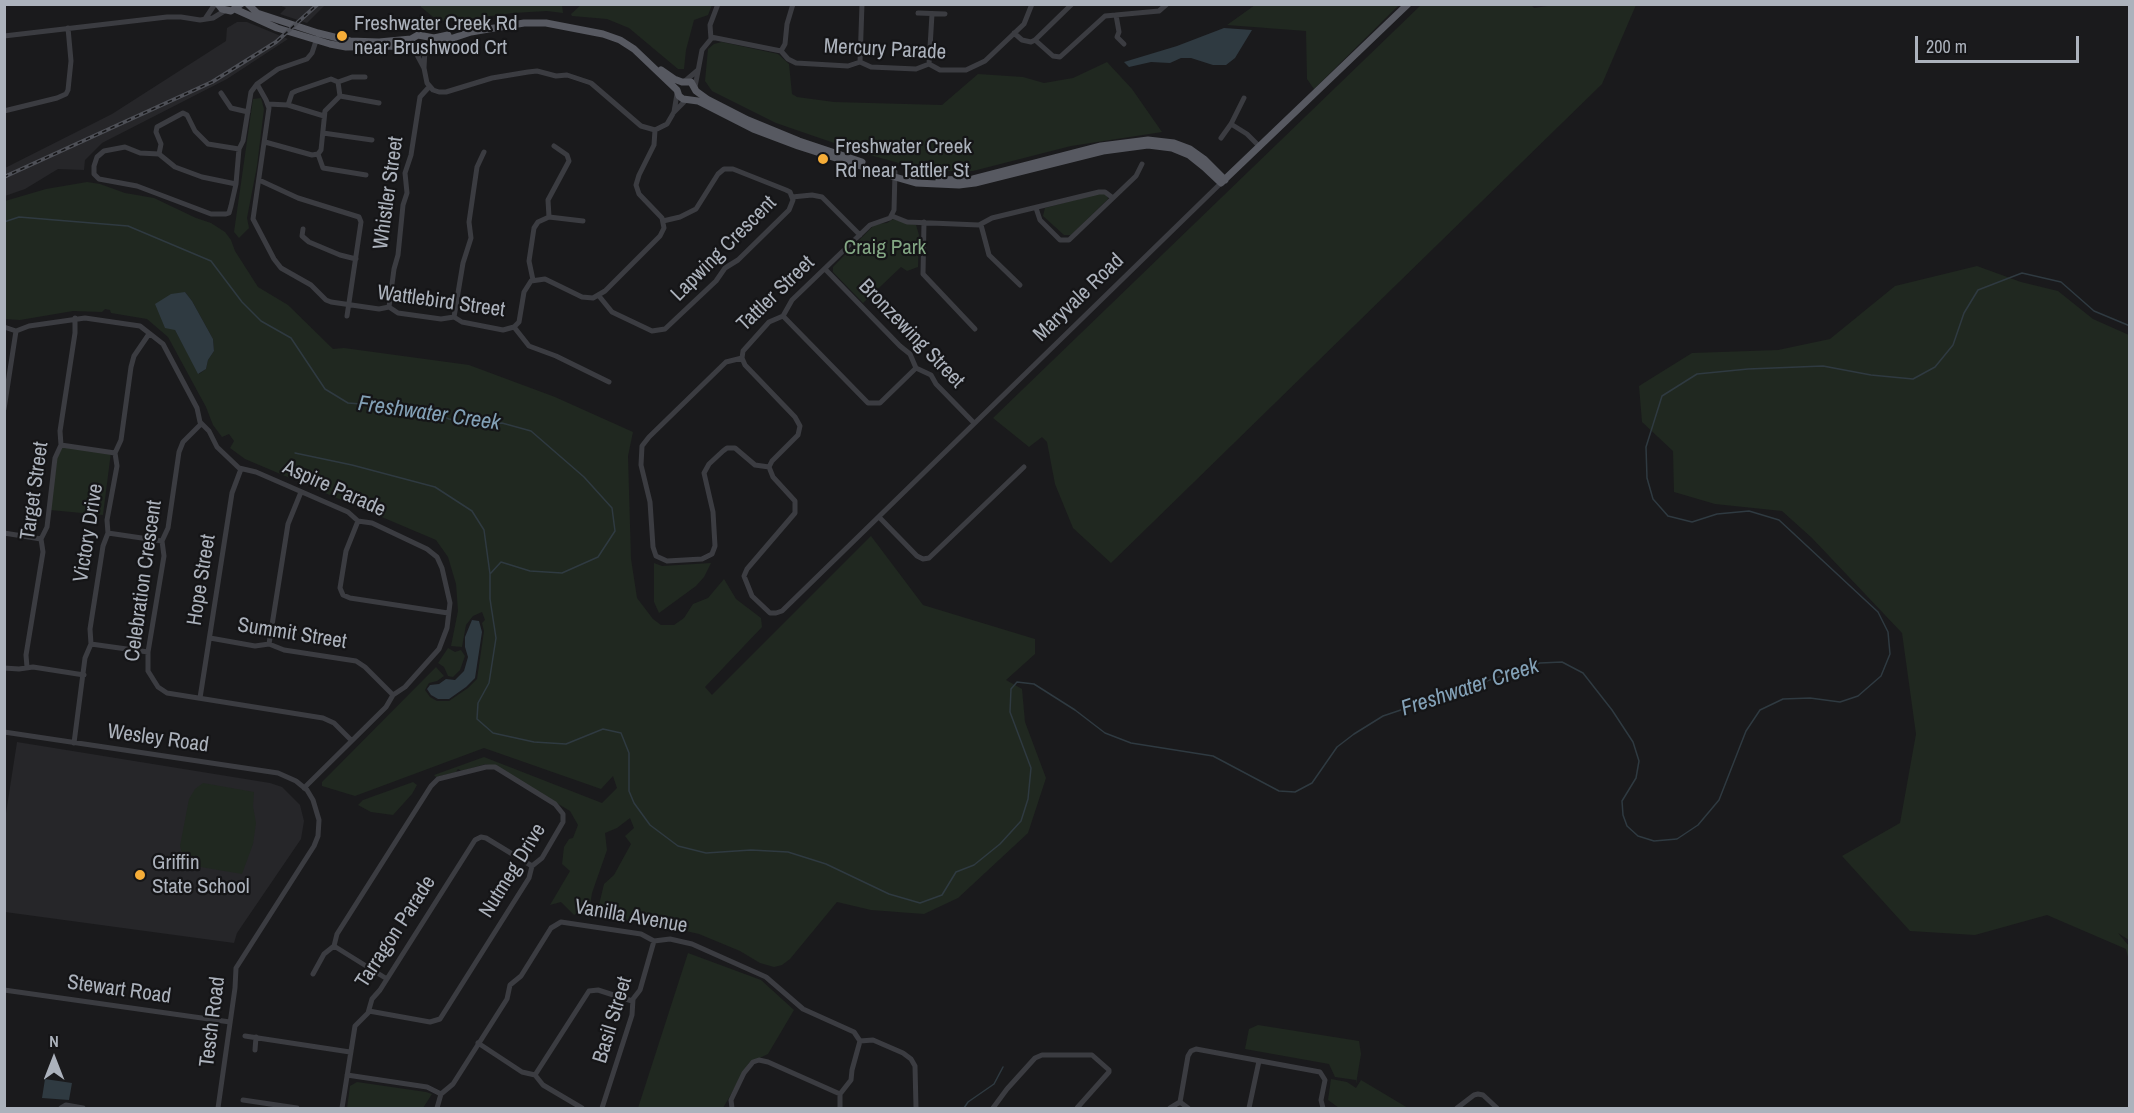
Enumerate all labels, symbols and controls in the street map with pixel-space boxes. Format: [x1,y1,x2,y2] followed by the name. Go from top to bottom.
[354,11,518,61] place label: Freshwater Creek Rd near Brushwood Crt
[1918,24,2082,62] scale bar
[335,29,349,43] marker: Freshwater Creek Rd near Brushwood Crt
[823,34,947,66] street label: Mercury Parade
[1926,34,1967,59] text: 200 m
[835,134,972,184] place label: Freshwater Creek Rd near Tattler St
[369,135,409,251] street label: Whistler Street
[816,152,830,166] marker: Freshwater Creek Rd near Tattler St
[666,191,782,307] street label: Lapwing Crescent
[844,235,926,261] park label: Craig Park
[1029,249,1129,347] street label: Maryvale Road
[732,251,820,337] street label: Tattler Street
[853,274,969,394] street label: Bronzewing Street
[376,281,506,323] street label: Wattlebird Street
[356,391,502,437] water label: Freshwater Creek
[16,440,54,542] street label: Target Street
[279,455,389,523] street label: Aspire Parade
[69,482,109,584] street label: Victory Drive
[120,499,168,663] street label: Celebration Crescent
[182,533,222,627] street label: Hope Street
[236,613,348,655] street label: Summit Street
[1398,653,1542,723] water label: Freshwater Creek
[106,719,210,759] street label: Wesley Road
[474,819,552,923] street label: Nutmeg Drive
[152,850,250,900] place label: Griffin State School
[133,868,147,882] marker: Griffin State School
[350,871,442,993] street label: Tarragon Parade
[573,895,689,939] street label: Vanilla Avenue
[66,970,172,1010] street label: Stewart Road
[588,974,638,1066] street label: Basil Street
[195,975,231,1069] street label: Tesch Road
[24,1029,84,1089] north arrow
[49,1030,59,1052] text: N

